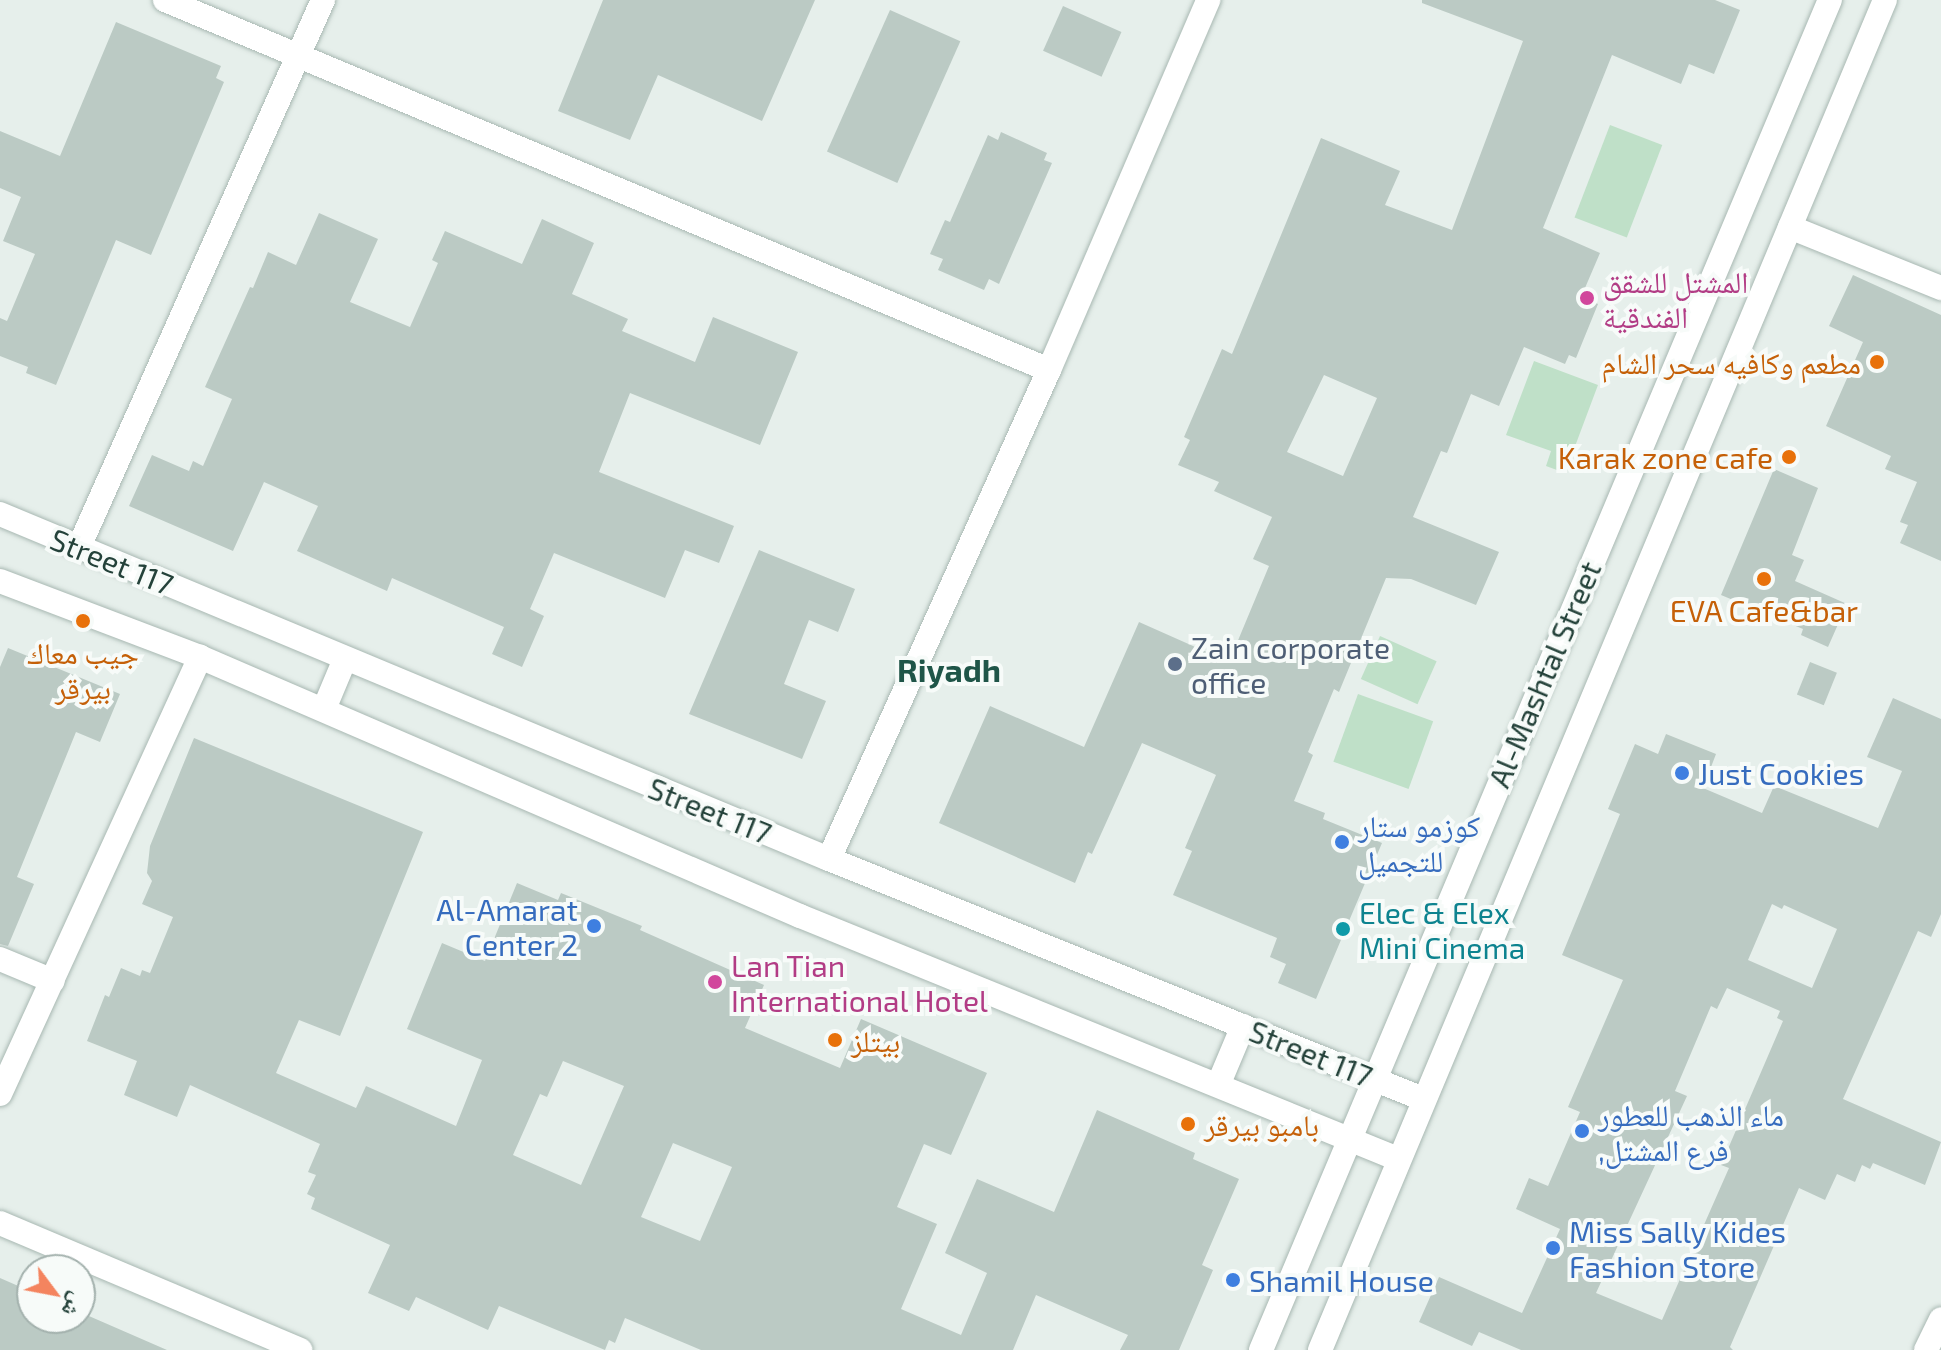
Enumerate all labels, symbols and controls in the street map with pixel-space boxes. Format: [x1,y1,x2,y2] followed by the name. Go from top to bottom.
[1603,263,1748,334] place label: المشتل للشقق الفندقية
[1578,289,1596,307] marker: المشتل للشقق الفندقية
[1602,344,1861,380] place label: مطعم وكافيه سحر الشام
[1868,353,1886,371] marker: مطعم وكافيه سحر الشام
[1557,439,1773,475] place label: Karak zone cafe
[1780,448,1798,466] marker: Karak zone cafe
[45,520,179,602] street label: Street 117
[1480,555,1608,793] street label: Al-Mashtal Street
[1755,570,1773,588] marker: EVA Cafe&bar
[1670,592,1858,628] place label: EVA Cafe&bar
[74,612,92,630] marker: جيب معاك بيرقر
[1191,629,1390,700] place label: Zain corporate office
[27,634,139,704] place label: جيب معاك بيرقر
[897,650,1001,688] district label: Riyadh
[1166,655,1184,673] marker: Zain corporate office
[1698,755,1864,791] place label: Just Cookies
[1673,764,1691,782] marker: Just Cookies
[643,769,777,851] street label: Street 117
[1358,807,1480,878] place label: كوزمو ستار للتجميل
[1333,833,1351,851] marker: كوزمو ستار للتجميل
[436,891,578,962] place label: Al-Amarat Center 2
[1359,894,1525,964] place label: Elec & Elex Mini Cinema
[585,917,603,935] marker: Al-Amarat Center 2
[1334,920,1352,938] marker: Elec & Elex Mini Cinema
[731,947,989,1018] place label: Lan Tian International Hotel
[706,973,724,991] marker: Lan Tian International Hotel
[1244,1012,1378,1094] street label: Street 117
[851,1022,900,1058] place label: بيتلز
[826,1031,844,1049] marker: بيتلز
[1598,1096,1784,1166] place label: ماء الذهب للعطور ,فرع المشتل
[1204,1106,1319,1142] place label: بامبو بيرقر
[1179,1115,1197,1133] marker: بامبو بيرقر
[1573,1122,1591,1140] marker: ماء الذهب للعطور ,فرع المشتل
[1569,1213,1787,1284] place label: Miss Sally Kides Fashion Store
[1544,1239,1562,1257] marker: Miss Sally Kides Fashion Store
[16,1254,96,1334] north arrow
[1249,1262,1435,1298] place label: Shamil House
[1224,1271,1242,1289] marker: Shamil House
[57,1289,92,1322] text: ش

